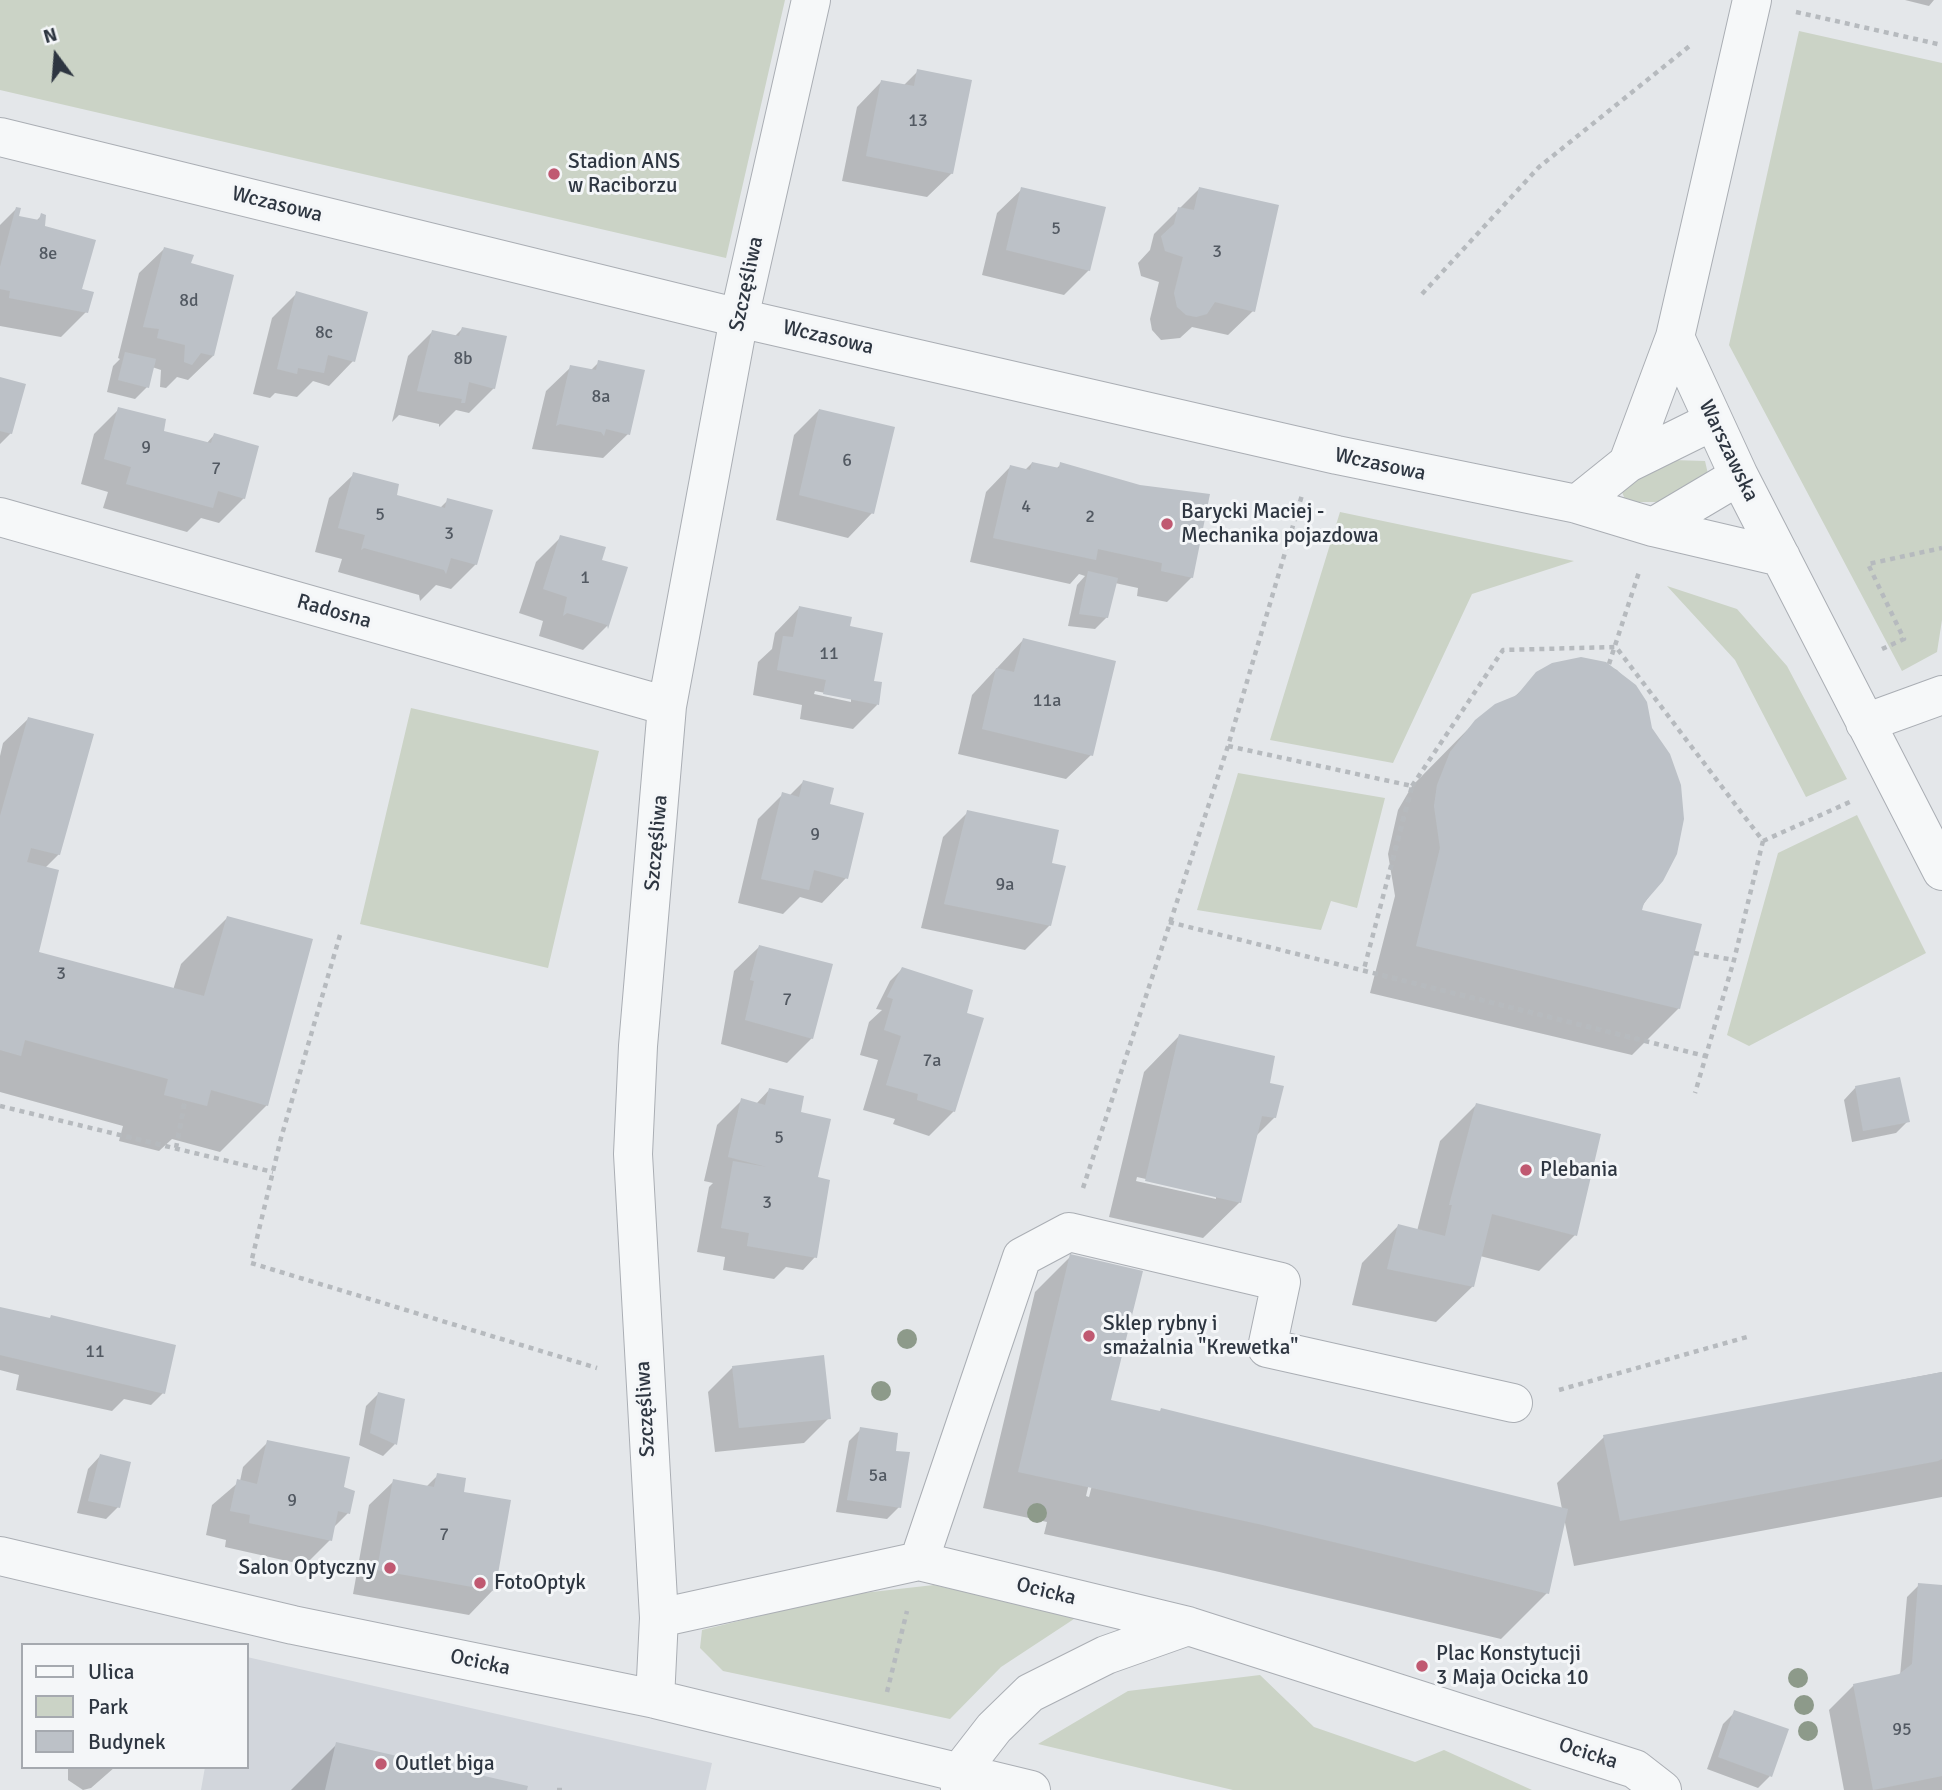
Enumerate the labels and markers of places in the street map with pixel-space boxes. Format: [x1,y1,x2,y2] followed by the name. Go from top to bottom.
[568,149,680,199] place label: Stadion ANS w Raciborzu
[546,166,562,182] marker: Stadion ANS w Raciborzu
[1181,499,1379,549] place label: Barycki Maciej - Mechanika pojazdowa
[1159,516,1175,532] marker: Barycki Maciej - Mechanika pojazdowa
[1540,1157,1618,1183] place label: Plebania
[1518,1162,1534,1178] marker: Plebania
[1103,1311,1298,1361] place label: Sklep rybny i smażalnia "Krewetka"
[1081,1328,1097,1344] marker: Sklep rybny i smażalnia "Krewetka"
[239,1555,376,1581] place label: Salon Optyczny
[382,1560,398,1576] marker: Salon Optyczny
[494,1570,586,1596] place label: FotoOptyk
[472,1575,488,1591] marker: FotoOptyk
[1436,1641,1589,1691] place label: Plac Konstytucji 3 Maja Ocicka 10
[1414,1658,1430,1674] marker: Plac Konstytucji 3 Maja Ocicka 10
[395,1751,495,1777] place label: Outlet biga
[373,1756,389,1772] marker: Outlet biga

